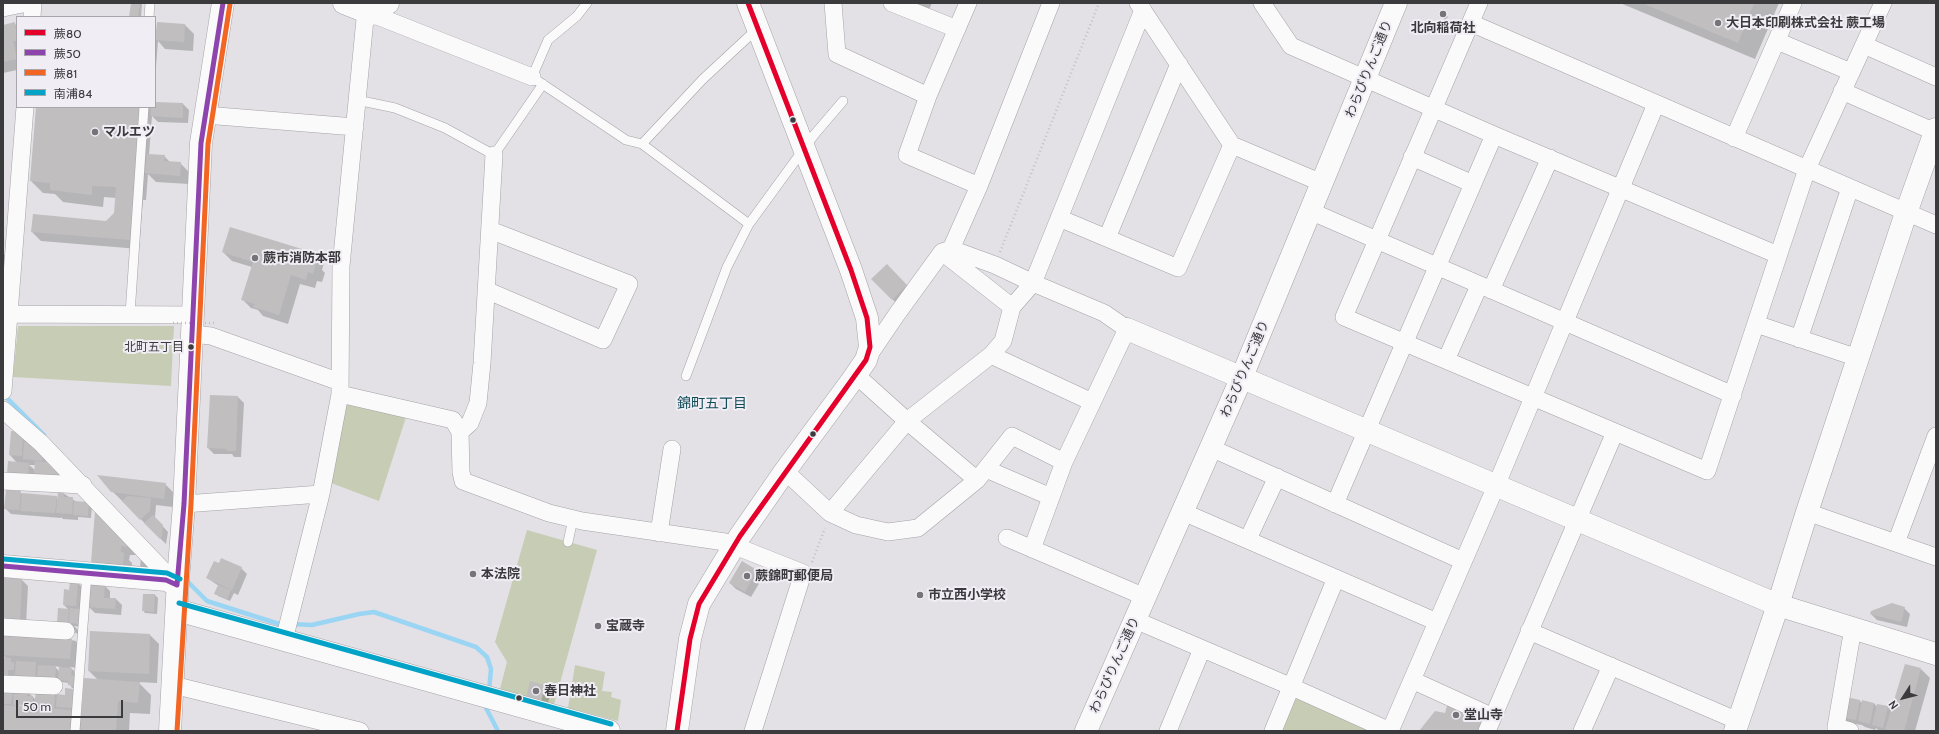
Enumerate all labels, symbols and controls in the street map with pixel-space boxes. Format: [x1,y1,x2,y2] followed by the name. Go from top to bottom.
[1438,9,1448,19] marker: 北向稲荷社
[1726,15,1885,31] place label: 大日本印刷株式会社 蕨工場
[16,16,156,108] legend
[1342,18,1396,120] street label: わらびりんご通り
[1713,18,1723,28] marker: 大日本印刷株式会社 蕨工場
[1411,20,1475,36] place label: 北向稲荷社
[54,26,82,41] text: 蕨80
[54,46,81,61] text: 蕨50
[54,66,77,81] text: 蕨81
[54,86,92,101] text: 南浦84
[788,115,798,125] unlabelled marker
[103,124,155,140] place label: マルエツ
[90,127,100,137] marker: マルエツ
[263,250,341,266] place label: 蕨市消防本部
[250,253,260,263] marker: 蕨市消防本部
[1218,318,1272,420] street label: わらびりんご通り
[124,340,184,354] place label: 北町五丁目
[186,342,196,352] marker: 北町五丁目
[677,396,747,412] district label: 錦町五丁目
[808,429,818,439] unlabelled marker
[481,566,520,582] place label: 本法院
[755,568,833,584] place label: 蕨錦町郵便局
[468,569,478,579] marker: 本法院
[742,571,752,581] marker: 蕨錦町郵便局
[928,587,1006,603] place label: 市立西小学校
[915,590,925,600] marker: 市立西小学校
[1087,614,1143,716] street label: わらびりんご通り
[606,618,645,634] place label: 宝蔵寺
[593,621,603,631] marker: 宝蔵寺
[1883,678,1923,718] north arrow
[544,683,596,699] place label: 春日神社
[531,686,541,696] marker: 春日神社
[18,692,125,718] scale bar
[514,693,524,703] unlabelled marker
[1885,698,1901,712] text: N
[23,699,51,714] text: 50 m
[1464,707,1503,723] place label: 堂山寺
[1451,710,1461,720] marker: 堂山寺

